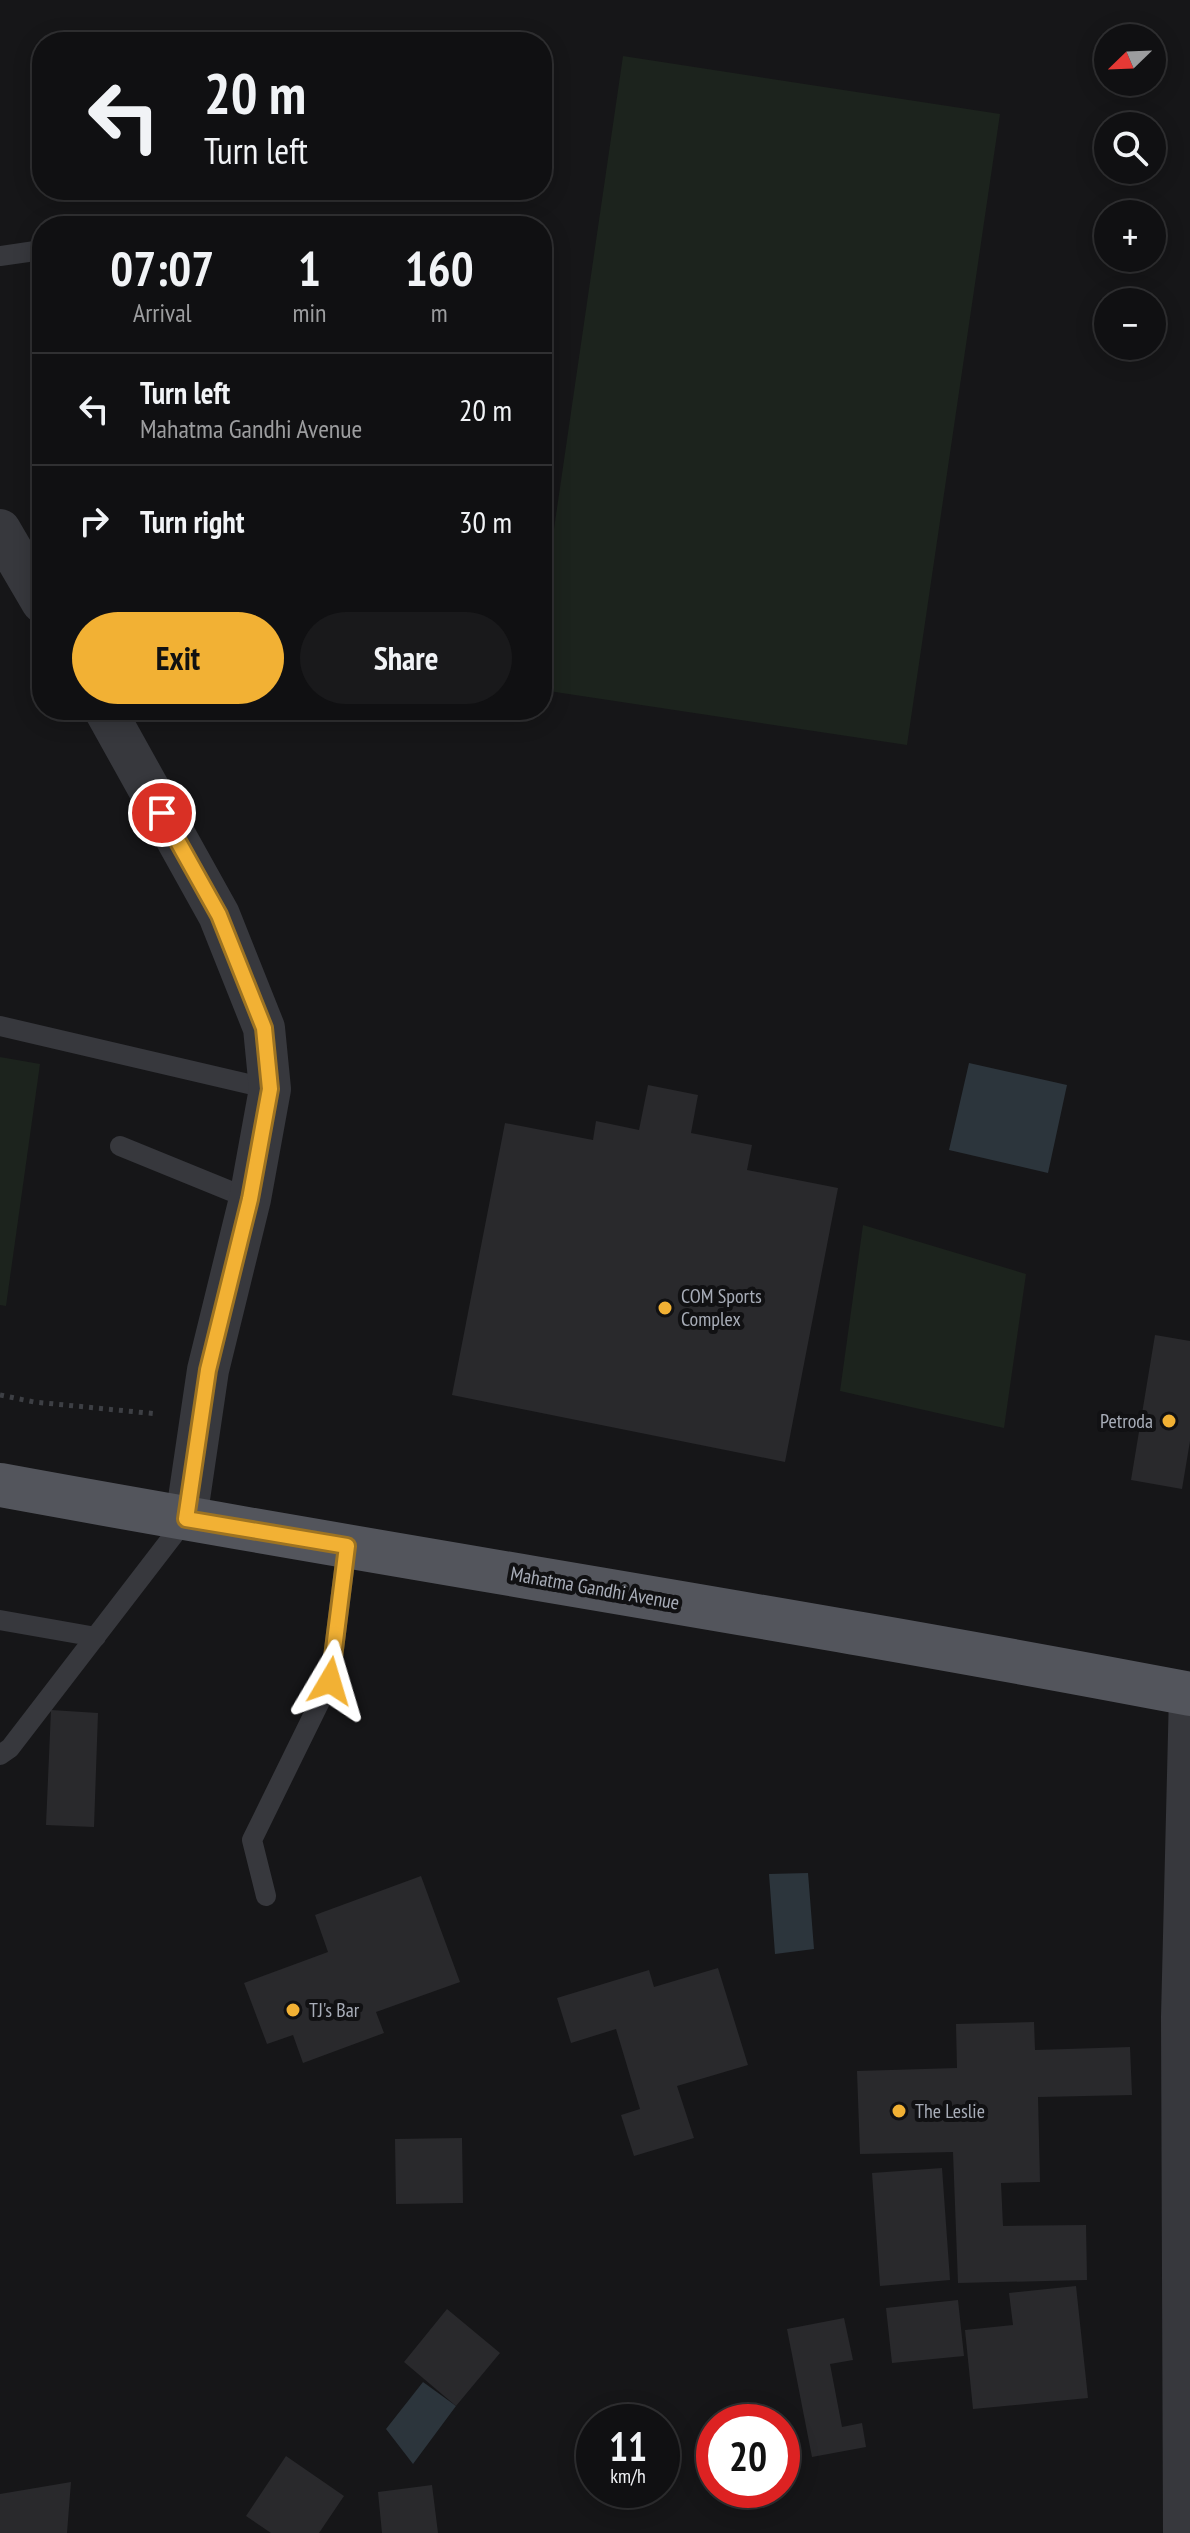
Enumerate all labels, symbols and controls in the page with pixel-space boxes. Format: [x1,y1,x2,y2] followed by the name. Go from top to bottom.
[1094,24,1166,96] north arrow
[1094,24,1166,360] map controls
[204,57,306,129] text: 20 m
[72,64,176,168] icon: left
[1094,112,1166,184] button: search
[204,127,308,174] text: Turn left
[1094,200,1166,272] button: +
[110,237,214,299] text: 07:07
[298,237,321,299] text: 1
[405,237,474,299] text: 160
[1094,288,1166,360] button: −
[133,296,192,329] text: Arrival
[292,296,326,329] text: min
[431,296,448,329] text: m
[140,373,230,412] text: Turn left
[72,387,116,431] icon: left
[459,390,512,429] text: 20 m
[140,412,362,445] text: Mahatma Gandhi Avenue
[72,499,116,543] icon: right
[140,502,244,541] text: Turn right
[459,502,512,541] text: 30 m
[72,612,284,704] button: Exit
[300,612,512,704] button: Share
[128,779,196,847] pin
[140,791,184,835] icon: arrive
[681,1283,762,1332] place label: COM Sports Complex
[656,1299,674,1317] marker: COM Sports Complex
[1100,1408,1153,1434] place label: Petroda
[1160,1412,1178,1430] marker: Petroda
[509,1560,681,1616] street label: Mahatma Gandhi Avenue
[288,1639,372,1723] position arrow
[309,1997,360,2023] place label: TJ's Bar
[284,2001,302,2019] marker: TJ's Bar
[915,2098,985,2124] place label: The Leslie
[890,2102,908,2120] marker: The Leslie
[696,2404,800,2508] speed limit sign: 20
[609,2420,647,2472] text: 11
[610,2463,646,2489] text: km/h

